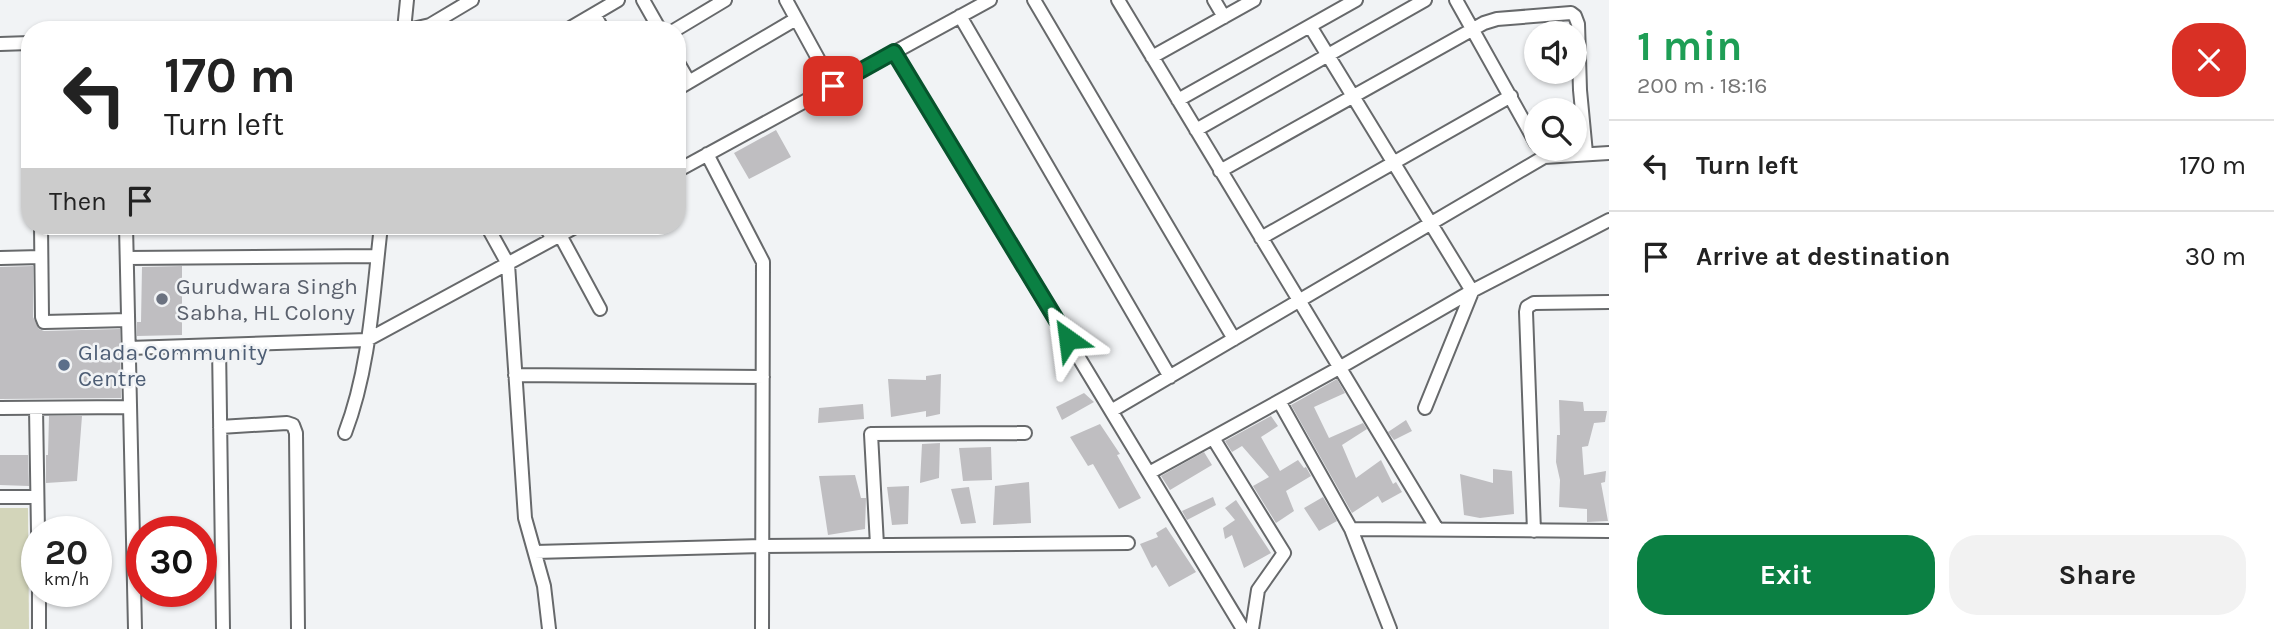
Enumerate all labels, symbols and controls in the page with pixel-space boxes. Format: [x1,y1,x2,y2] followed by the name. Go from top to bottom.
[1524,21,1587,161] map controls
[1524,21,1587,84] button: sound
[1637,21,1742,71] text: 1 min
[2172,23,2246,97] button: close
[164,47,296,104] text: 170 m
[49,49,140,140] icon: left
[803,56,863,116] pin
[814,67,852,105] icon: arrive
[1637,72,1767,99] text: 200 m · 18:16
[1524,98,1587,161] button: search
[164,106,284,143] text: Turn left
[1637,147,1675,185] icon: left
[1696,150,1798,181] text: Turn left
[2179,150,2246,181] text: 170 m
[121,182,159,220] icon: arrive
[49,186,107,217] text: Then
[1637,238,1675,276] icon: arrive
[1696,241,1950,272] text: Arrive at destination
[2185,241,2246,272] text: 30 m
[176,273,358,326] place label: Gurudwara Singh Sabha, HL Colony
[154,291,170,307] marker: Gurudwara Singh Sabha, HL Colony
[1031,302,1105,376] position arrow
[78,339,268,392] place label: Glada Community Centre
[56,357,72,373] marker: Glada Community Centre
[126,516,217,607] speed limit sign: 30
[45,532,88,573] text: 20
[1637,535,1935,615] button: Exit
[1949,535,2246,615] button: Share
[44,568,89,590] text: km/h

